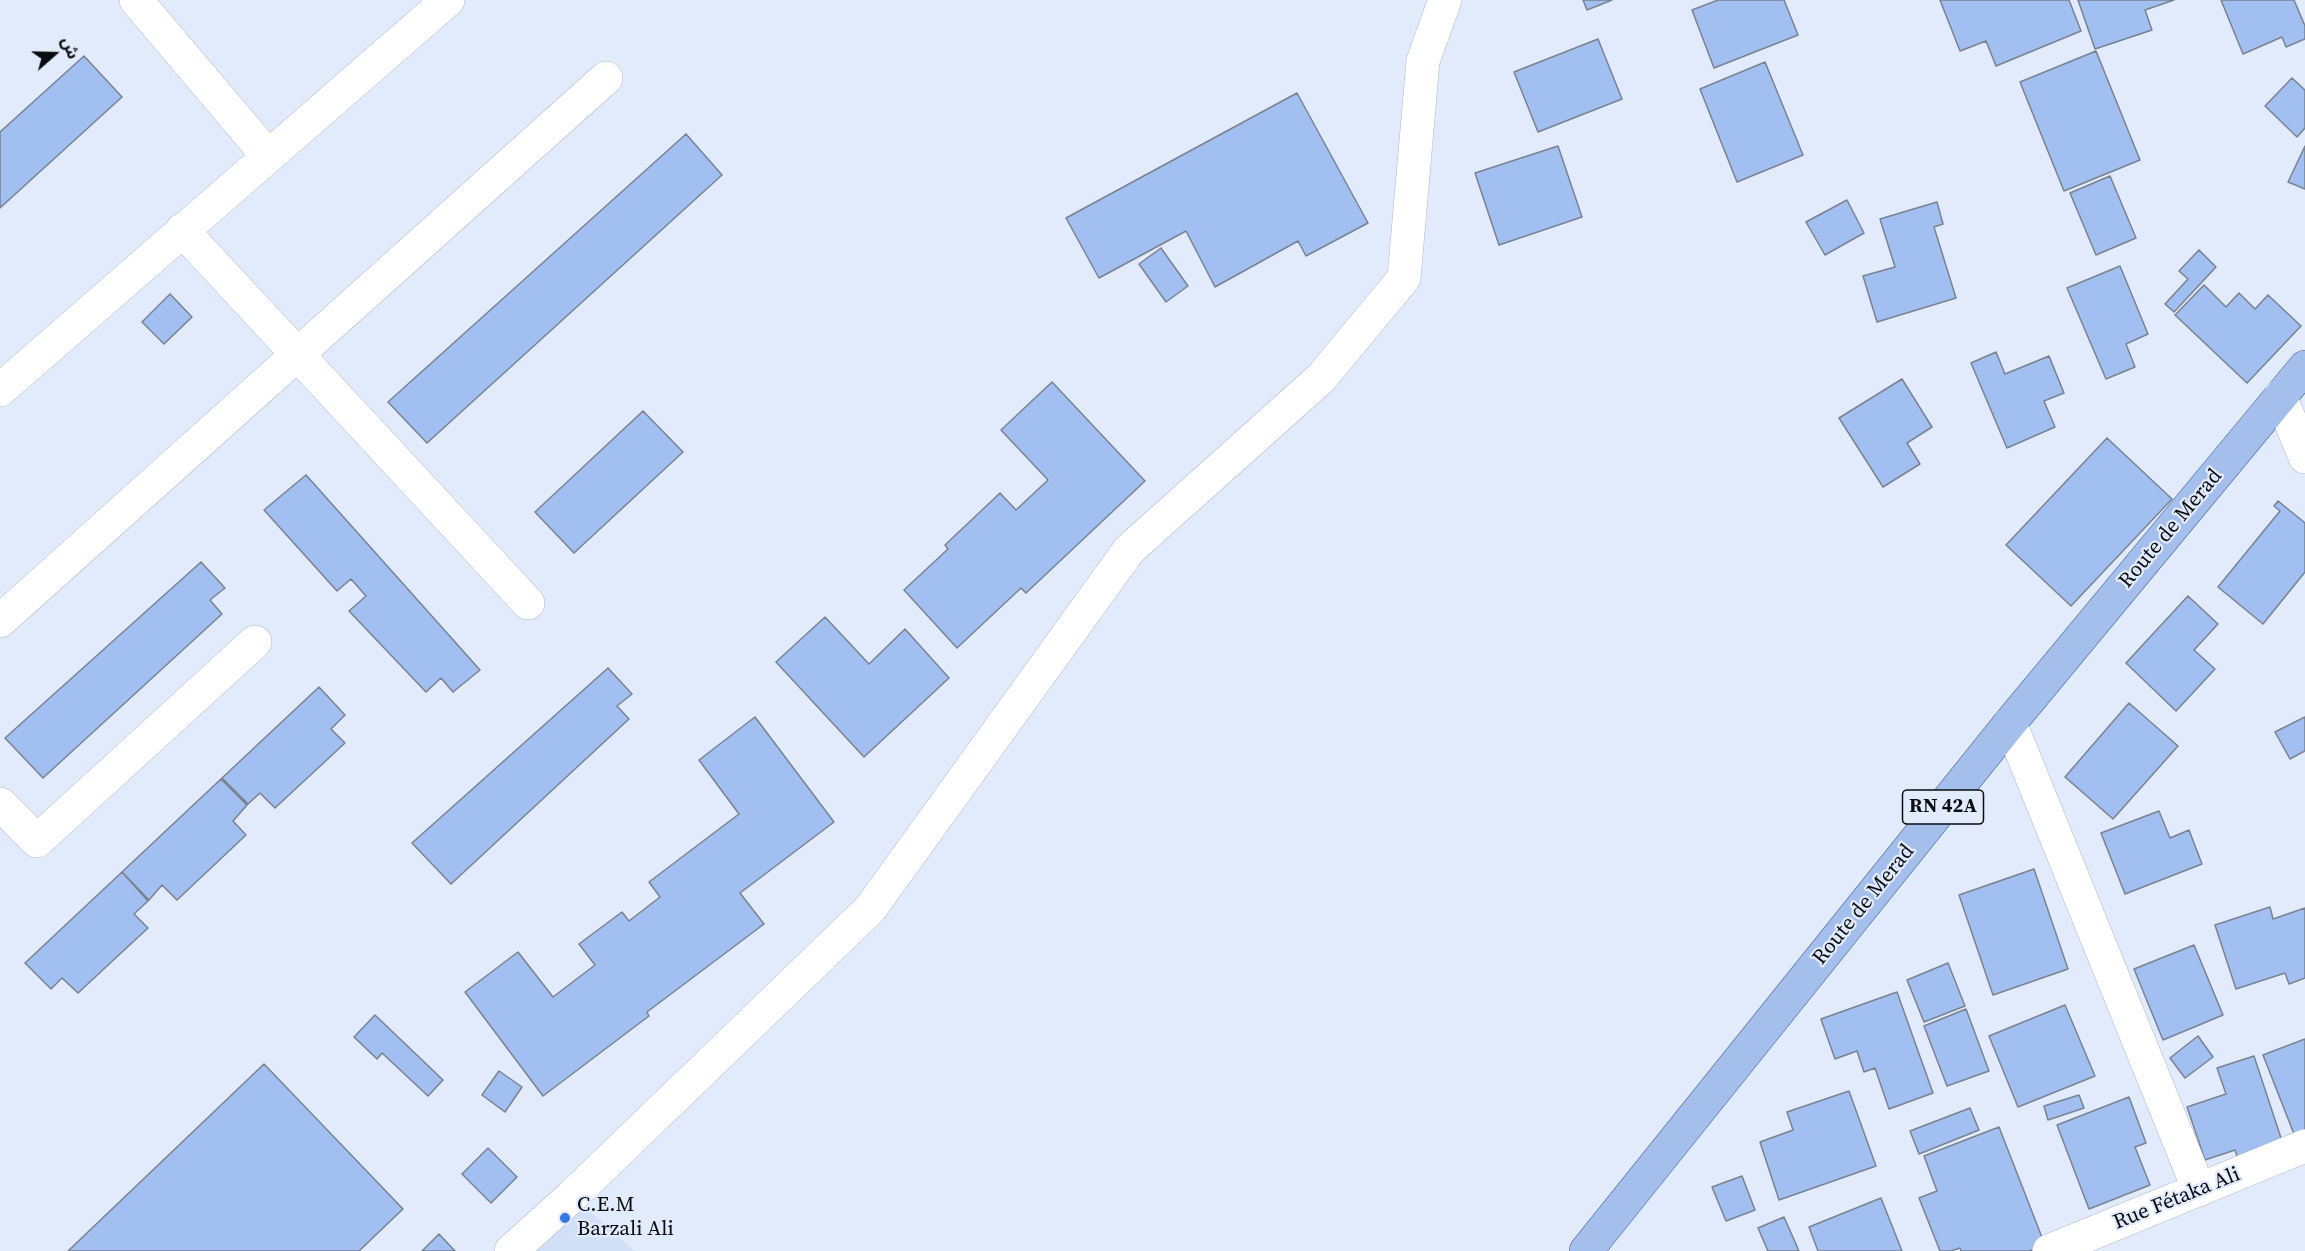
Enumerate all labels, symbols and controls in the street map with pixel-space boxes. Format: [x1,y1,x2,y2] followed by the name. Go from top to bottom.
[24,24,84,84] north arrow
[57,34,85,62] text: ش
[2114,464,2228,594] street label: Route de Merad
[1902,790,1984,824] road number: RN 42A
[1808,840,1920,970] street label: Route de Merad
[2110,1162,2244,1236] street label: Rue Fétaka Ali
[577,1193,674,1243] place label: C.E.M Barzali Ali
[558,1211,572,1225] marker: C.E.M Barzali Ali

